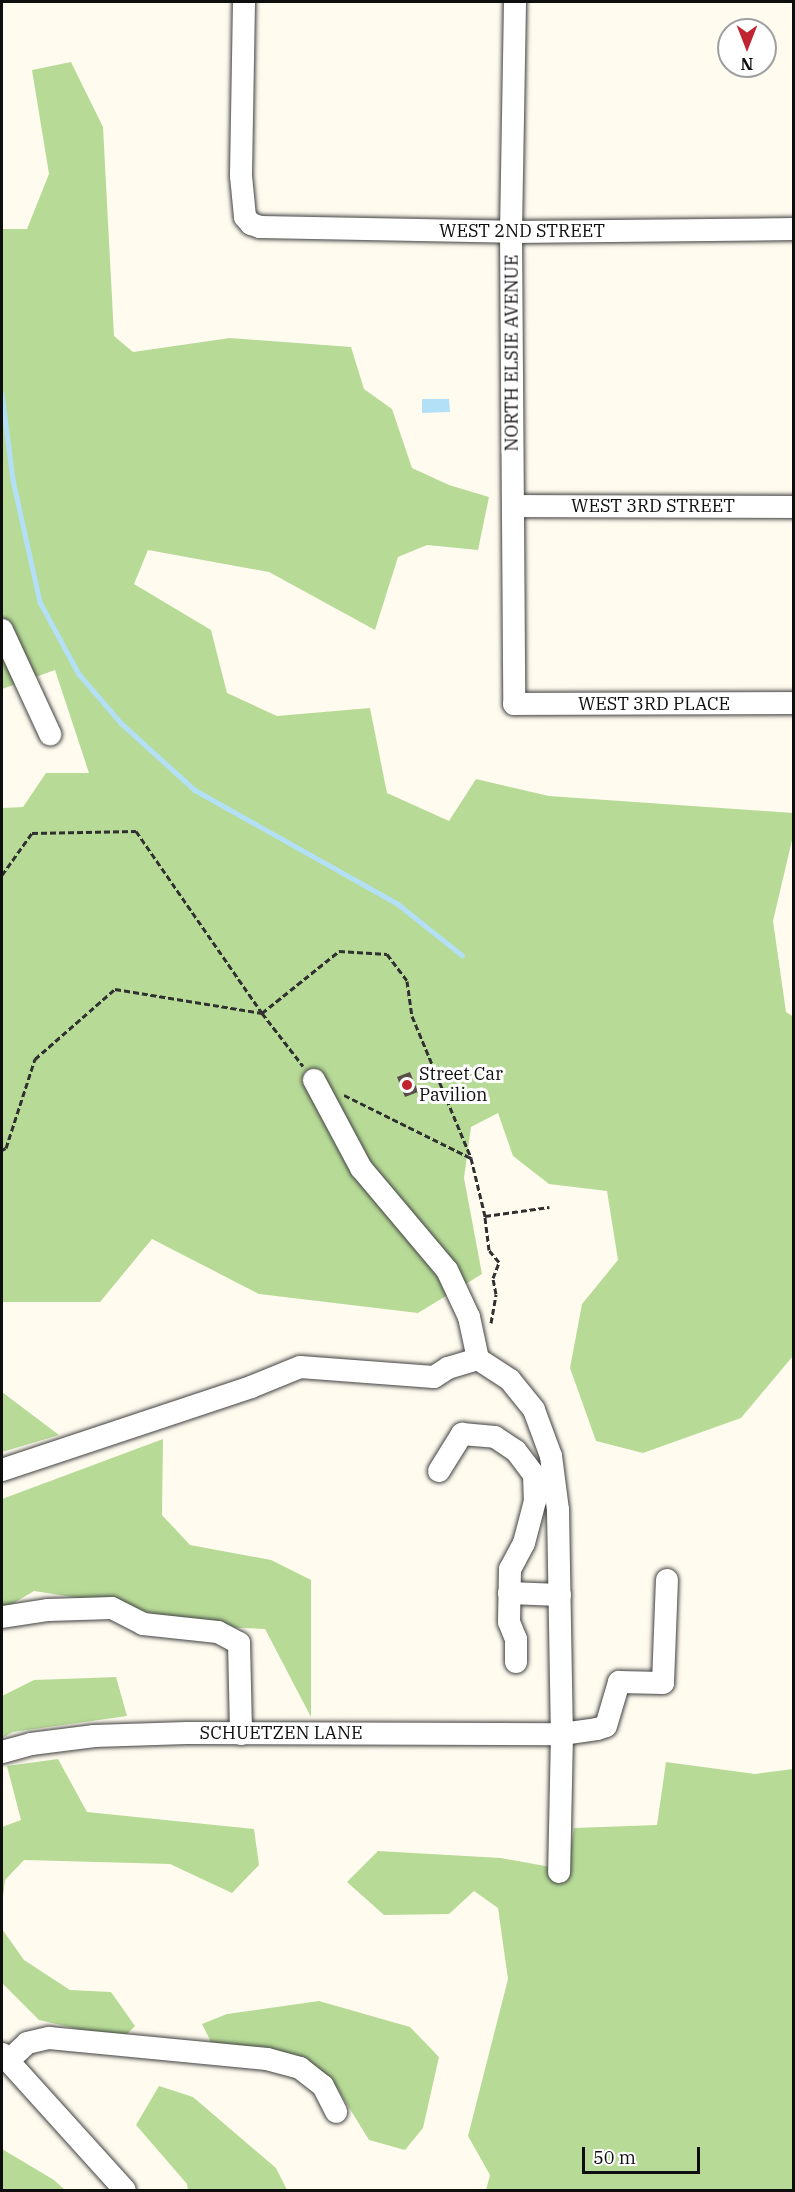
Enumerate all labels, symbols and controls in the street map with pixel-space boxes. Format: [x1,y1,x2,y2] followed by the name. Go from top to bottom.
[717,18,777,78] north arrow
[741,54,753,74] text: N
[439,220,605,242] street label: WEST 2ND STREET
[501,254,523,452] street label: NORTH ELSIE AVENUE
[571,495,735,517] street label: WEST 3RD STREET
[578,693,730,715] street label: WEST 3RD PLACE
[419,1064,503,1106] place label: Street Car Pavilion
[400,1078,414,1092] marker: Street Car Pavilion
[200,1722,362,1744] street label: SCHUETZEN LANE
[585,2135,704,2173] scale bar
[593,2146,636,2169] text: 50 m

